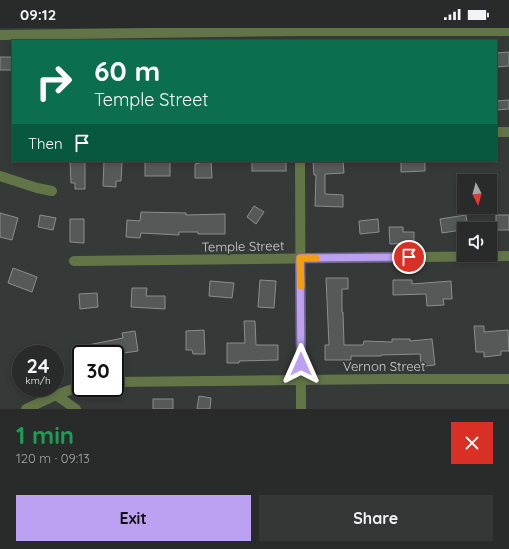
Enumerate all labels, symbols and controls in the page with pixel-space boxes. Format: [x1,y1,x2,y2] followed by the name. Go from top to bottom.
[20,5,56,24] text: 09:12
[94,53,160,88] text: 60 m
[28,56,80,108] icon: right
[94,88,208,111] text: Temple Street
[71,132,93,154] icon: arrive
[28,134,63,153] text: Then
[457,174,497,214] north arrow
[457,174,497,262] map controls
[457,222,497,262] button: sound
[202,237,284,255] street label: Temple Street
[392,240,426,274] pin
[398,246,420,268] icon: arrive
[280,343,322,385] position arrow
[72,345,124,397] speed limit sign: 30
[26,353,50,378] text: 24
[343,358,425,374] street label: Vernon Street
[25,374,51,387] text: km/h
[16,420,74,450] text: 1 min
[451,422,493,464] button: close
[16,450,90,466] text: 120 m · 09:13
[16,495,251,541] button: Exit
[259,495,493,541] button: Share

